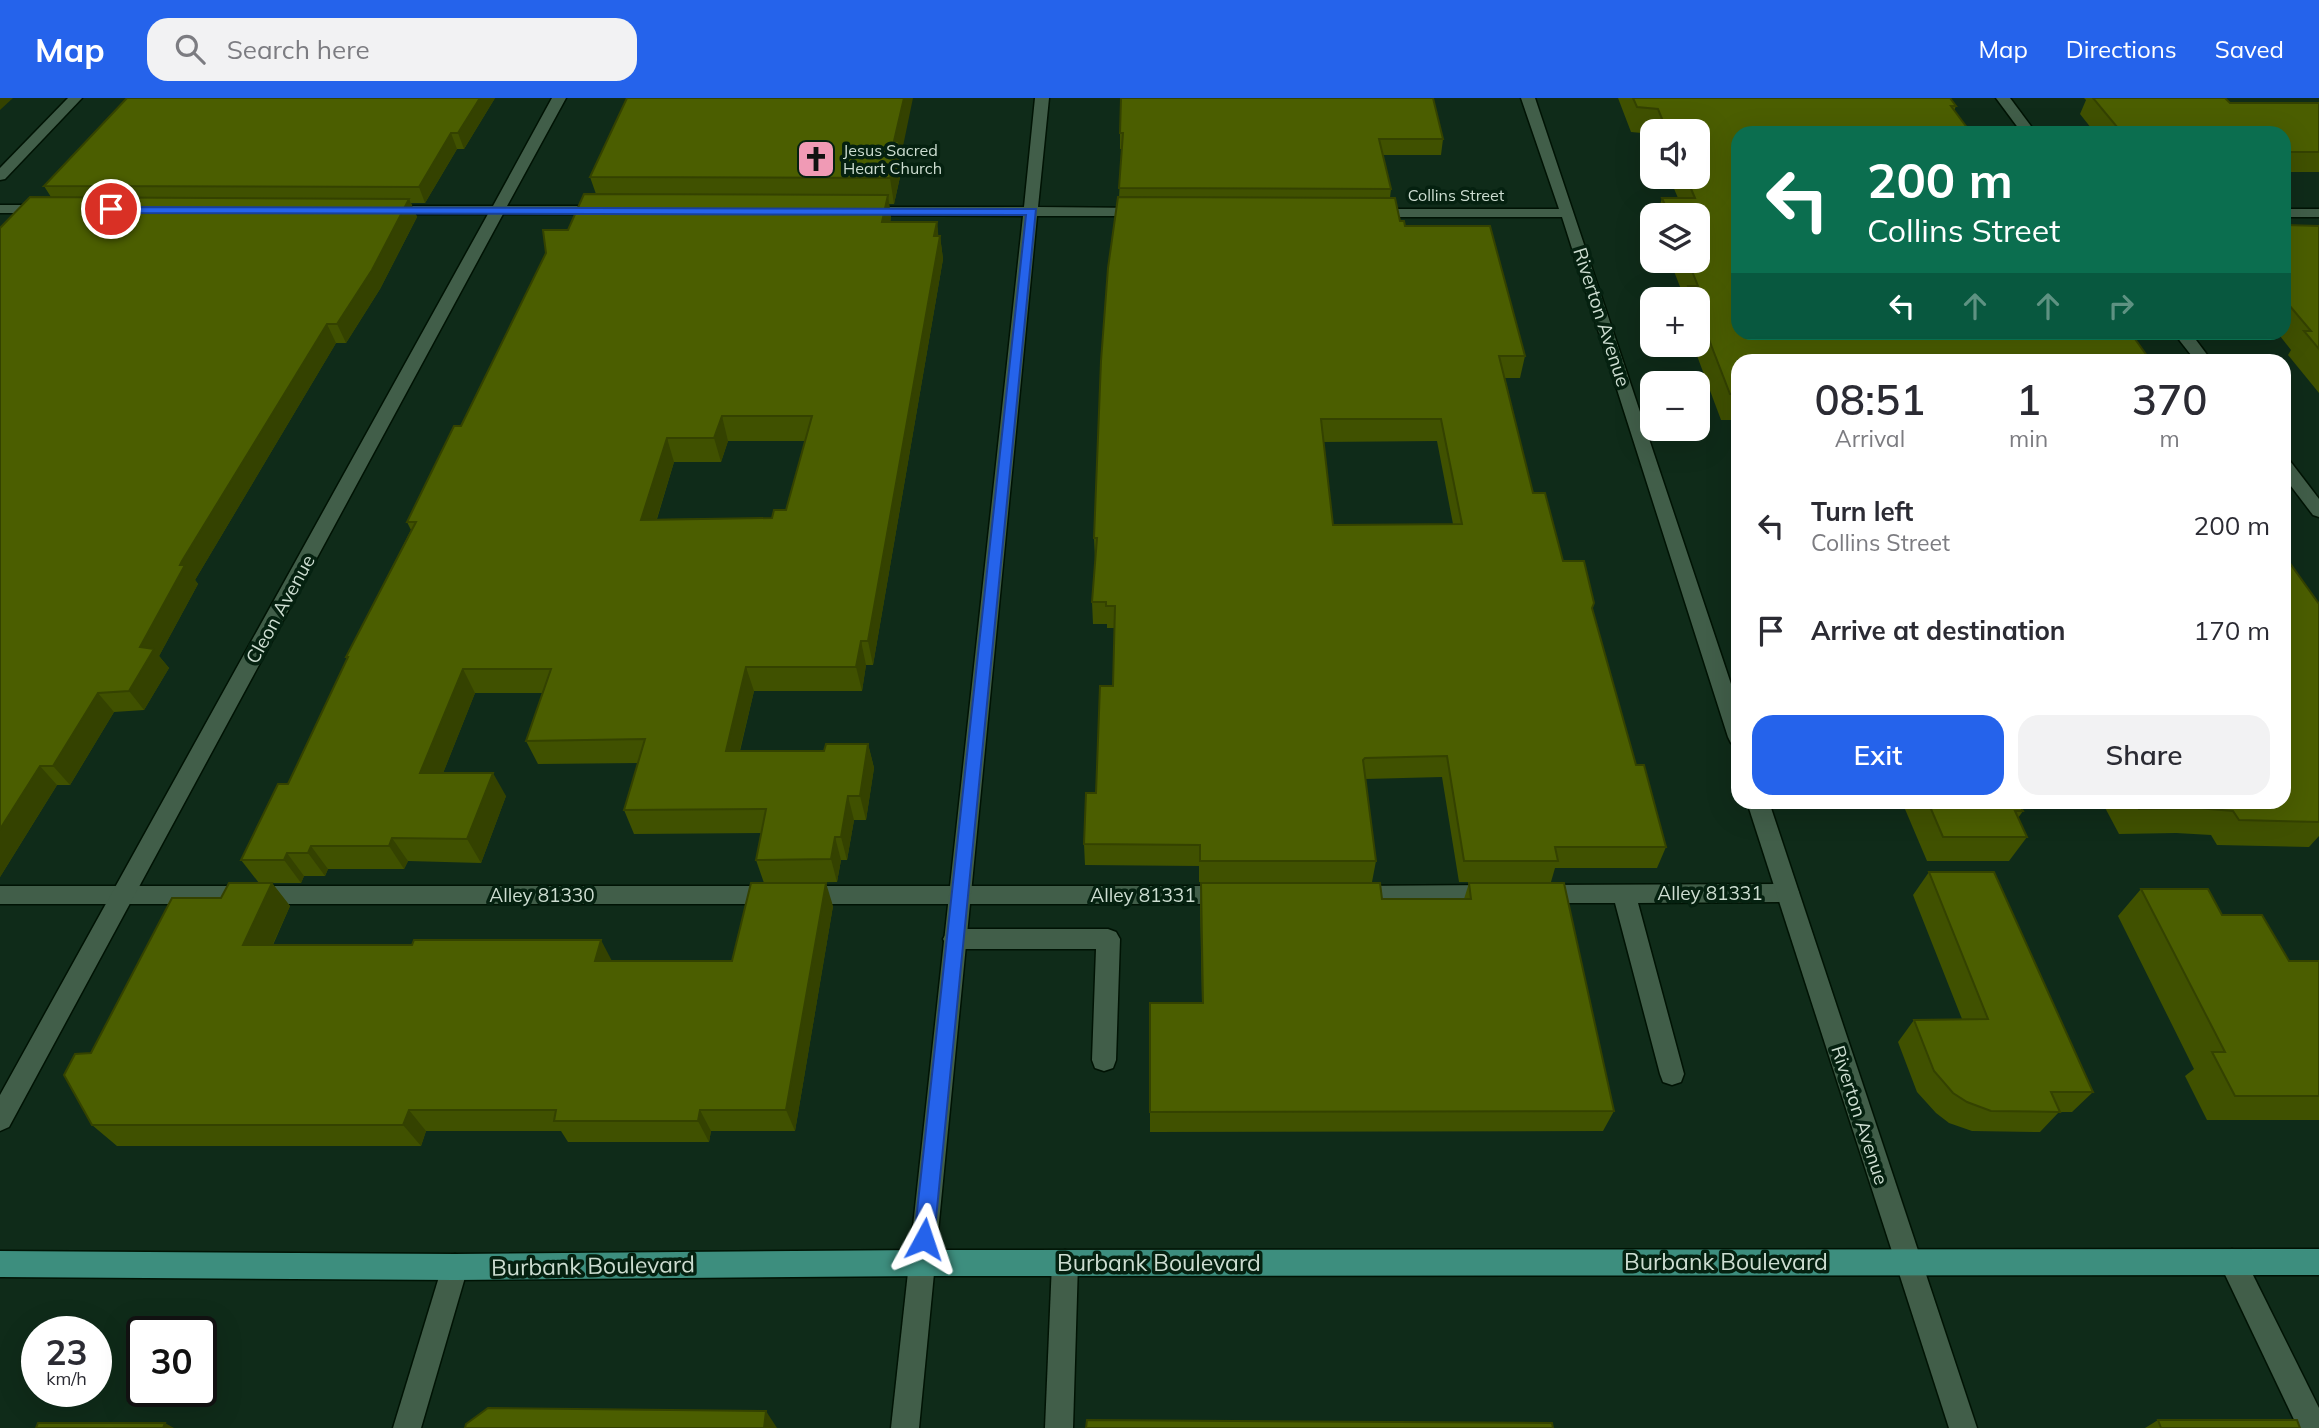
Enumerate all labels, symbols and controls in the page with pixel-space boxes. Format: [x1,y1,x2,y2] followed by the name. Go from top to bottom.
[147,18,637,81] search box
[35,29,105,70] text: Map
[171,30,209,68] icon: search
[227,33,370,66] text: Search here
[1978,34,2028,64] text: Map
[2066,34,2177,64] text: Directions
[2215,34,2284,64] text: Saved
[1640,119,1710,441] map controls
[1640,119,1710,189] button: sound
[795,138,837,180] church icon: Jesus Sacred Heart Church
[843,140,942,178] place label: Jesus Sacred Heart Church
[1867,149,2013,210] text: 200 m
[1752,154,1843,245] icon: left
[81,179,141,239] pin
[1408,185,1505,205] street label: Collins Street
[92,190,130,228] icon: arrive
[1640,203,1710,273] button: layers
[1867,210,2060,250] text: Collins Street
[1568,244,1636,390] street label: Riverton Avenue
[1640,287,1710,357] button: +
[1883,287,1921,325] icon: left
[1956,287,1994,325] icon: ahead
[2029,287,2067,325] icon: ahead
[2102,287,2140,325] icon: right
[1640,371,1710,441] button: −
[1815,373,1925,426] text: 08:51
[2016,373,2041,426] text: 1
[2132,373,2207,426] text: 370
[1835,424,1905,453] text: Arrival
[2009,424,2048,453] text: min
[2159,424,2180,453] text: m
[1811,495,1913,528] text: Turn left
[1752,507,1790,545] icon: left
[2194,509,2270,542] text: 200 m
[1811,528,1950,557] text: Collins Street
[240,550,320,668] street label: Cleon Avenue
[1752,612,1790,650] icon: arrive
[1811,614,2066,647] text: Arrive at destination
[2194,614,2270,647] text: 170 m
[1752,715,2004,795] button: Exit
[2018,715,2270,795] button: Share
[1657,881,1763,905] street label: Alley 81331
[489,883,595,907] street label: Alley 81330
[1090,883,1196,907] street label: Alley 81331
[1826,1042,1894,1188] street label: Riverton Avenue
[887,1202,961,1276] position arrow
[1624,1247,1828,1276] street label: Burbank Boulevard
[1057,1248,1261,1277] street label: Burbank Boulevard
[491,1249,695,1282] street label: Burbank Boulevard
[126,1316,217,1407] speed limit sign: 30
[45,1330,88,1374] text: 23
[46,1367,87,1390] text: km/h

